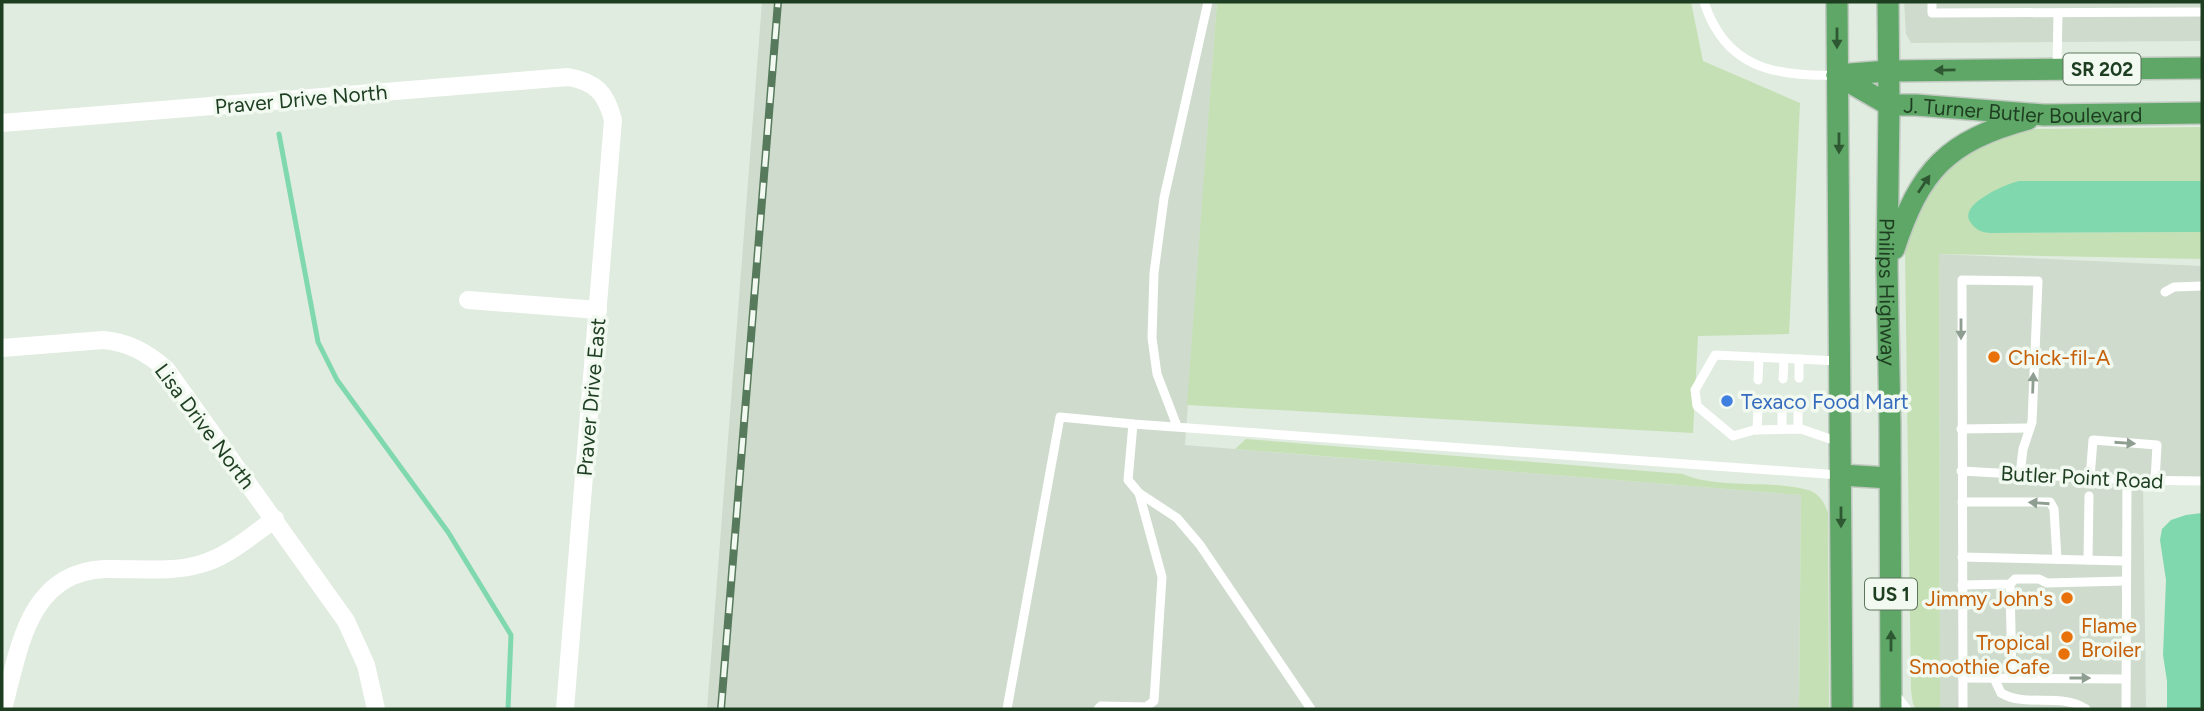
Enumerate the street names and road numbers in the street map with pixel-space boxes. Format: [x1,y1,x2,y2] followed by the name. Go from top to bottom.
[2064,54,2140,85] road number: SR 202
[214,79,388,119] street label: Praver Drive North
[1903,92,2143,128] street label: J. Turner Butler Boulevard
[1874,218,1901,366] street label: Philips Highway
[572,317,610,477] street label: Praver Drive East
[150,358,260,494] street label: Lisa Drive North
[2000,460,2164,494] street label: Butler Point Road
[1865,579,1917,610] road number: US 1

